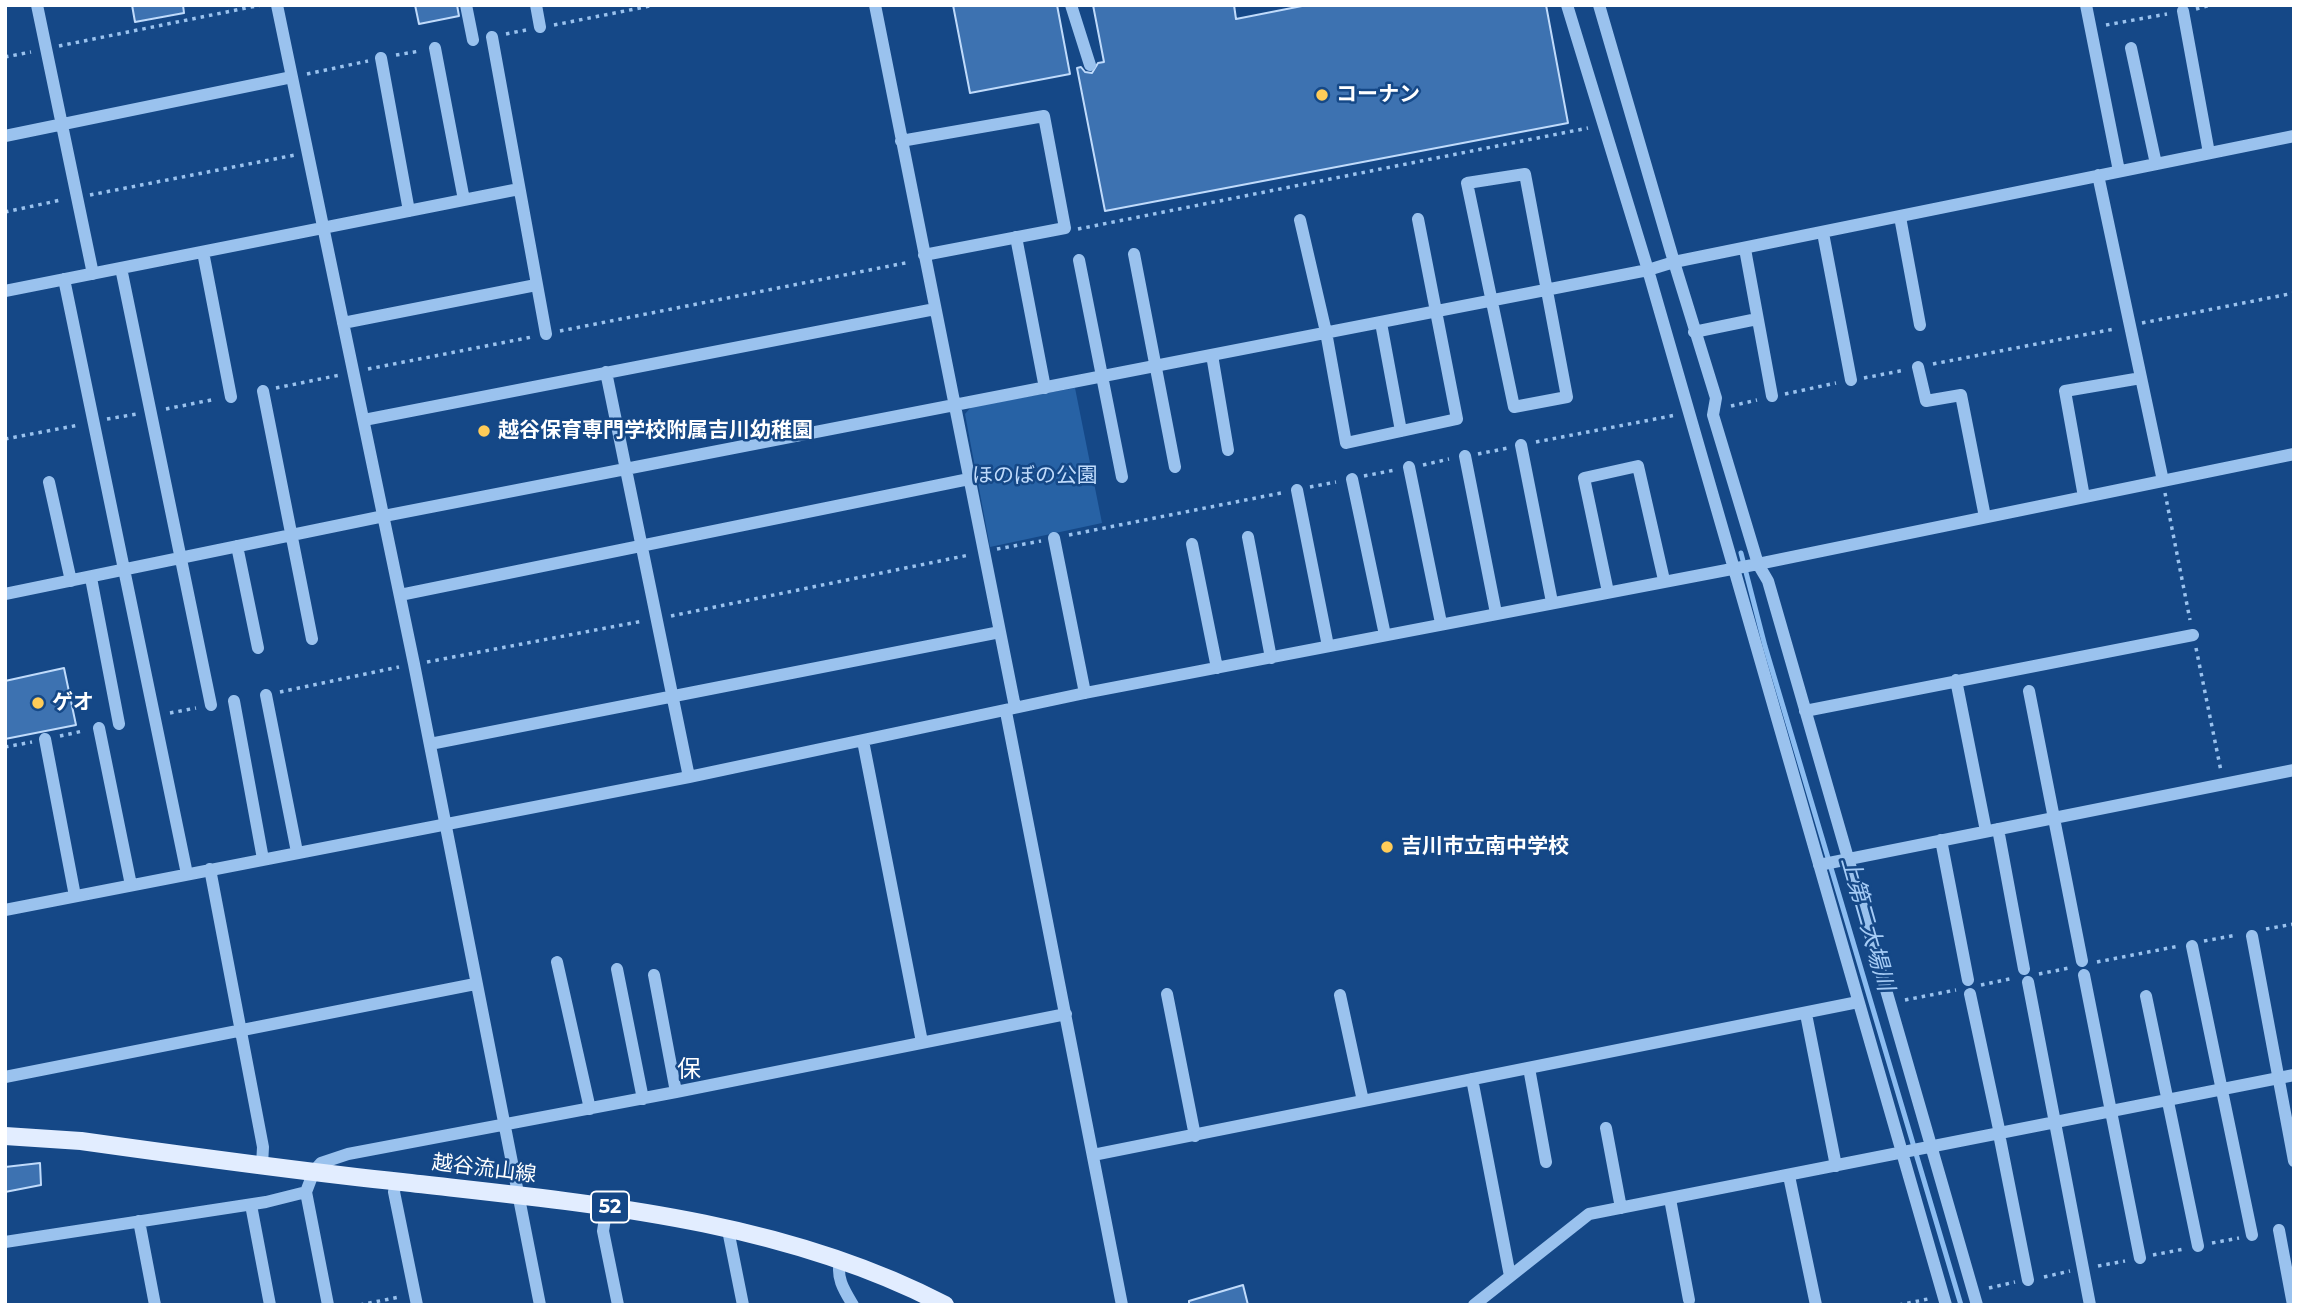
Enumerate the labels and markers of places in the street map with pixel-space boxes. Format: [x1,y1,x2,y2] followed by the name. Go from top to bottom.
[1336,82,1420,108] place label: コーナン
[1314,87,1330,103] marker: コーナン
[498,418,813,444] place label: 越谷保育専門学校附属吉川幼稚園
[476,423,492,439] marker: 越谷保育専門学校附属吉川幼稚園
[52,690,94,716] place label: ゲオ
[30,695,46,711] marker: ゲオ
[1401,834,1569,860] place label: 吉川市立南中学校
[1379,839,1395,855] marker: 吉川市立南中学校

